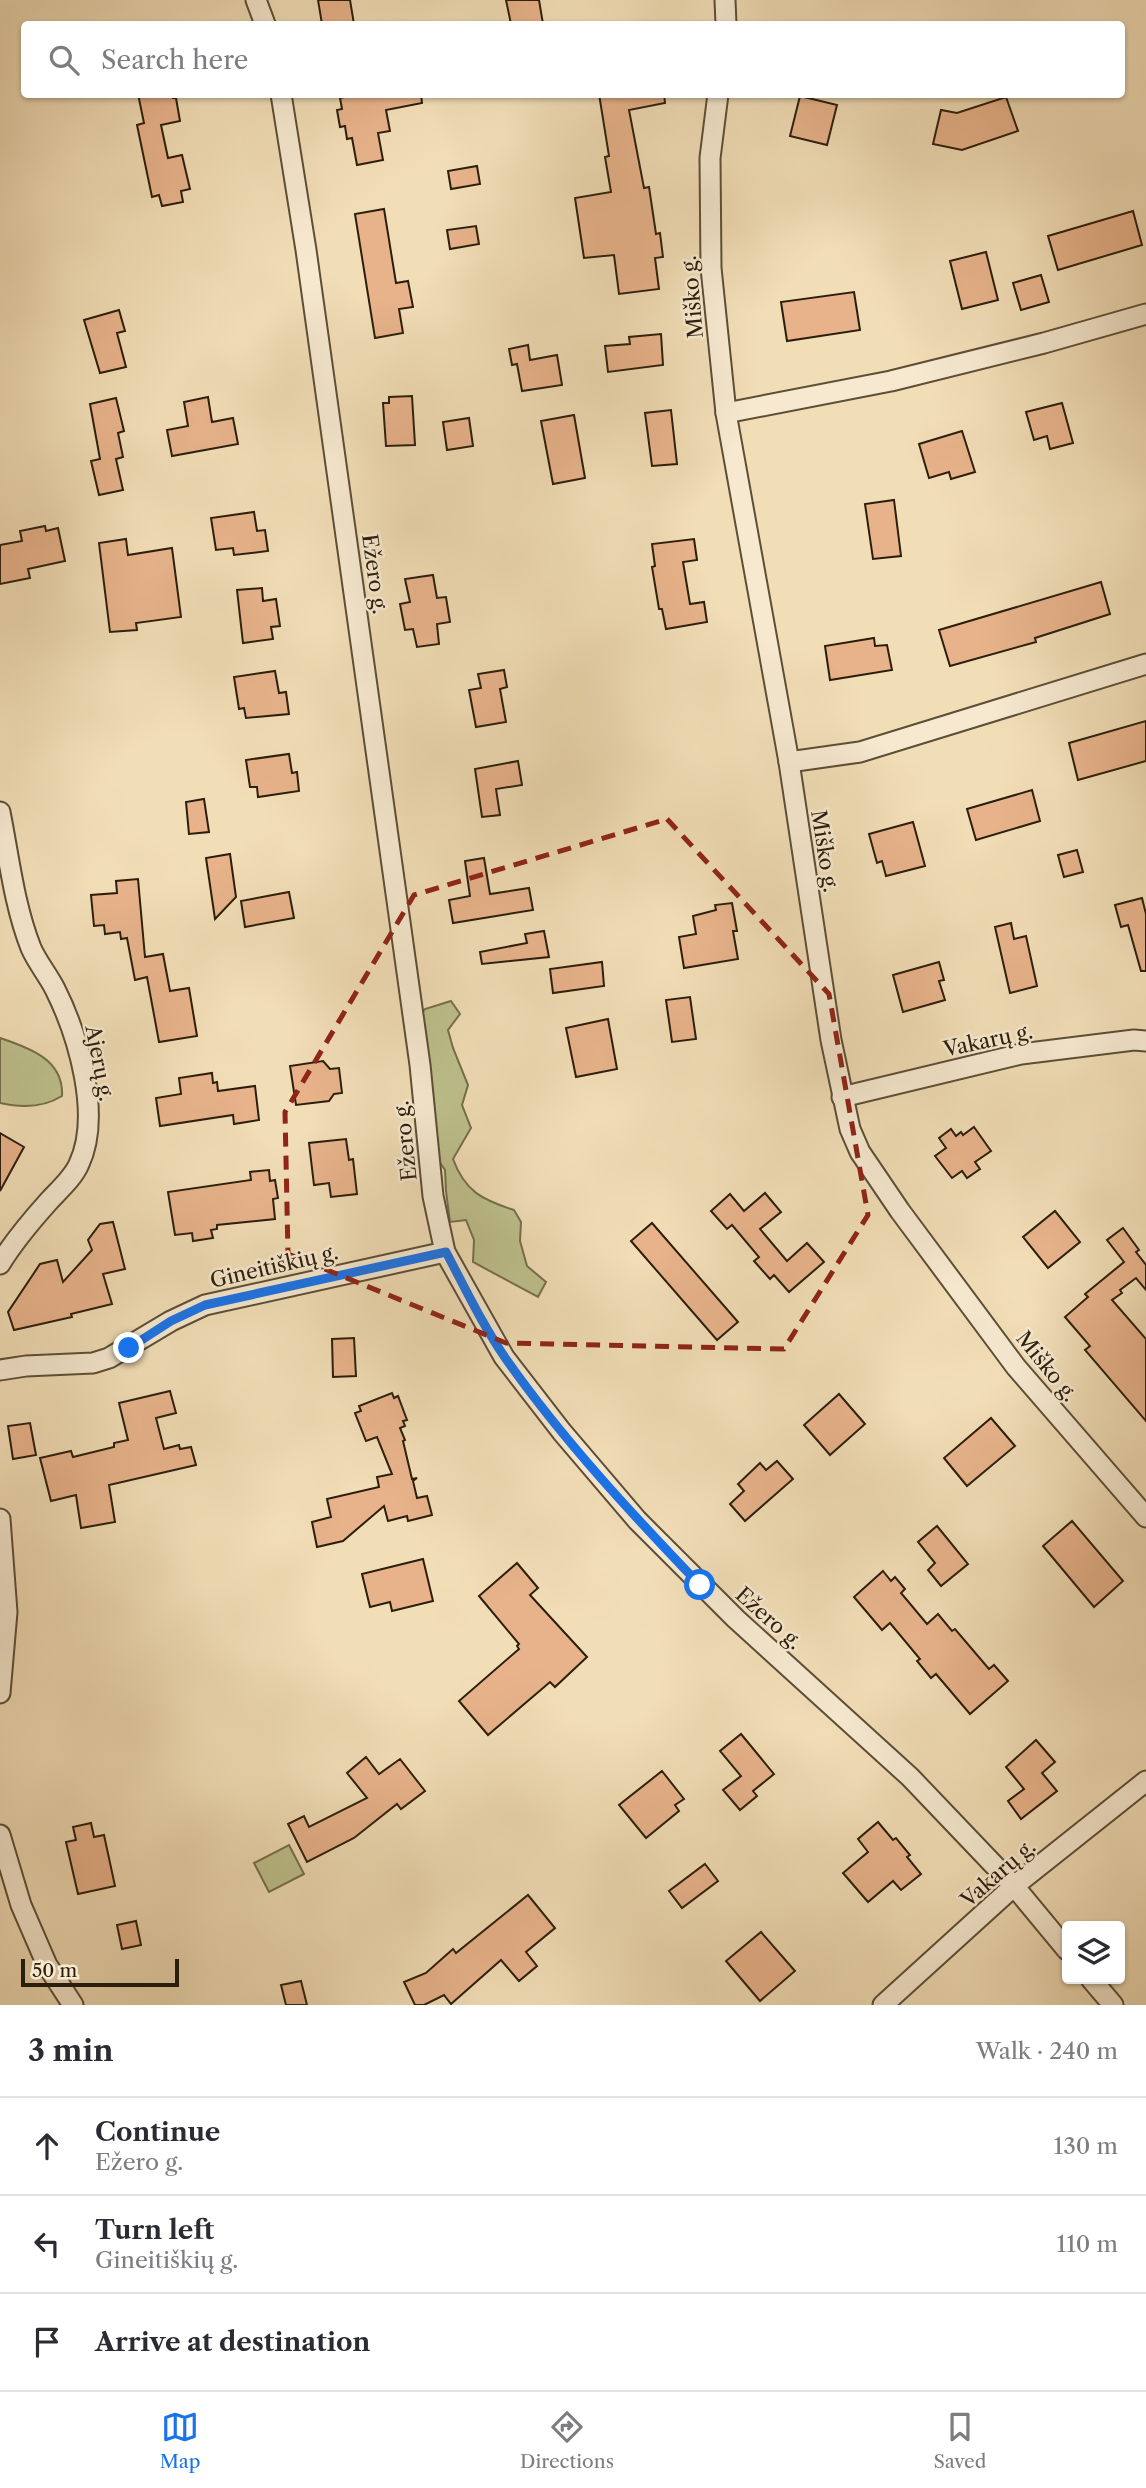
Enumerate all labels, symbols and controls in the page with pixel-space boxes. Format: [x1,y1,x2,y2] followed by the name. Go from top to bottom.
[21,21,1125,98] search box
[45,41,83,79] icon: search
[101,44,248,76] text: Search here
[676,255,708,339] street label: Miško g.
[357,532,393,616] street label: Ežero g.
[806,808,844,894] street label: Miško g.
[940,1018,1035,1062] street label: Vakarų g.
[80,1022,120,1103] street label: Ajerų g.
[388,1100,422,1182] street label: Ežero g.
[207,1239,341,1293] street label: Gineitiškių g.
[1011,1326,1083,1406] street label: Miško g.
[113,1332,144,1363] route end
[684,1569,715,1600] route start
[731,1582,807,1654] street label: Ežero g.
[955,1834,1040,1913] street label: Vakarų g.
[1062,1921,1125,1984] map controls
[1062,1921,1125,1984] button: layers
[21,1956,178,1988] scale bar
[32,1959,77,1982] text: 50 m
[28,2032,114,2069] text: 3 min
[976,2037,1118,2065] text: Walk · 240 m
[95,2116,220,2148] text: Continue
[28,2127,66,2165] icon: ahead
[1054,2132,1118,2160] text: 130 m
[95,2148,183,2176] text: Ežero g.
[95,2214,214,2246] text: Turn left
[28,2225,66,2263] icon: left
[1057,2230,1118,2258] text: 110 m
[95,2246,238,2274] text: Gineitiškių g.
[28,2323,66,2361] icon: arrive
[95,2326,370,2358] text: Arrive at destination
[160,2408,201,2473] tab: Map
[520,2408,614,2473] tab: Directions
[933,2408,986,2473] tab: Saved

